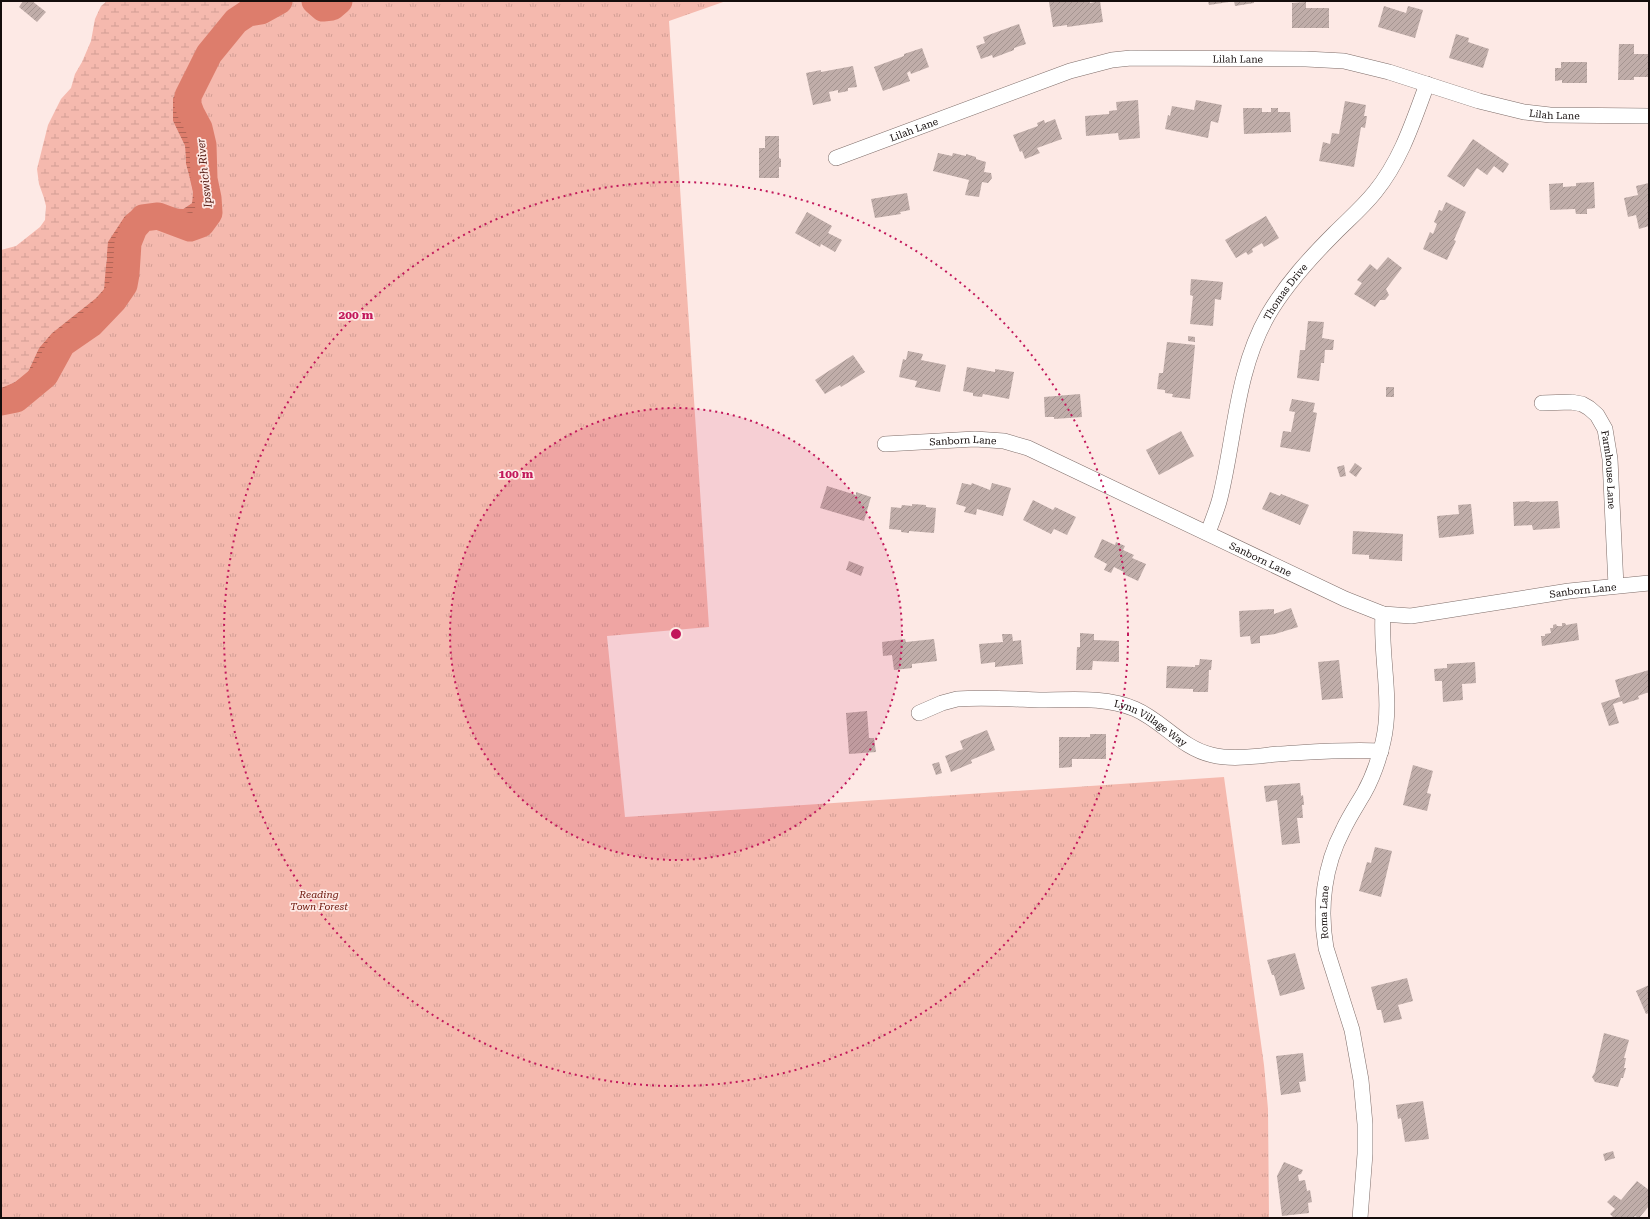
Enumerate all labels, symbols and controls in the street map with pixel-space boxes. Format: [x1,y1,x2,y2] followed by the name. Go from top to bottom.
[1212,53,1264,65] street label: Lilah Lane
[1529,108,1580,121] street label: Lilah Lane
[888,115,940,144] street label: Lilah Lane
[194,137,215,209] water label: Ipswich River
[1261,261,1310,322] street label: Thomas Drive
[339,308,374,322] text: 200 m
[1599,429,1617,510] street label: Farmhouse Lane
[929,434,997,448] street label: Sanborn Lane
[499,467,534,481] text: 100 m
[1228,540,1294,579] street label: Sanborn Lane
[1549,581,1617,600] street label: Sanborn Lane
[669,627,683,641] centre of rings
[1113,698,1189,749] street label: Lynn Village Way
[1318,884,1331,940] street label: Roma Lane
[290,889,348,912] park label: Reading Town Forest

